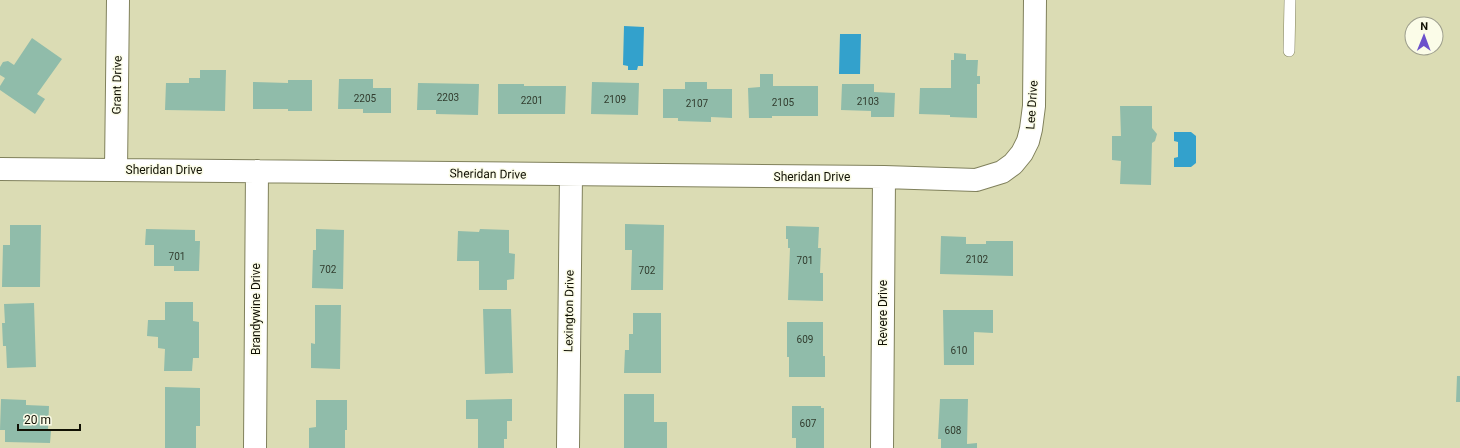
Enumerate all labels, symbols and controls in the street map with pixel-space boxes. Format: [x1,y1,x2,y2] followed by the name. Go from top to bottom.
[1404,16,1444,56] north arrow
[1420,20,1428,33] text: N
[109,55,125,115] street label: Grant Drive
[1023,80,1041,130] street label: Lee Drive
[437,92,459,103] house number: 2203
[354,93,377,104] house number: 2205
[604,94,626,105] house number: 2109
[521,95,543,106] house number: 2201
[857,96,879,107] house number: 2103
[772,97,795,108] house number: 2105
[686,98,709,109] house number: 2107
[126,163,202,177] street label: Sheridan Drive
[449,166,527,182] street label: Sheridan Drive
[774,170,850,184] street label: Sheridan Drive
[169,251,185,262] house number: 701
[966,254,989,265] house number: 2102
[797,255,813,266] house number: 701
[249,263,263,355] street label: Brandywine Drive
[320,264,337,275] house number: 702
[639,265,656,276] house number: 702
[561,270,577,352] street label: Lexington Drive
[876,280,890,346] street label: Revere Drive
[797,334,813,345] house number: 609
[951,345,968,356] house number: 610
[18,406,80,432] scale bar
[24,413,51,427] text: 20 m
[800,418,817,429] house number: 607
[945,425,962,436] house number: 608

